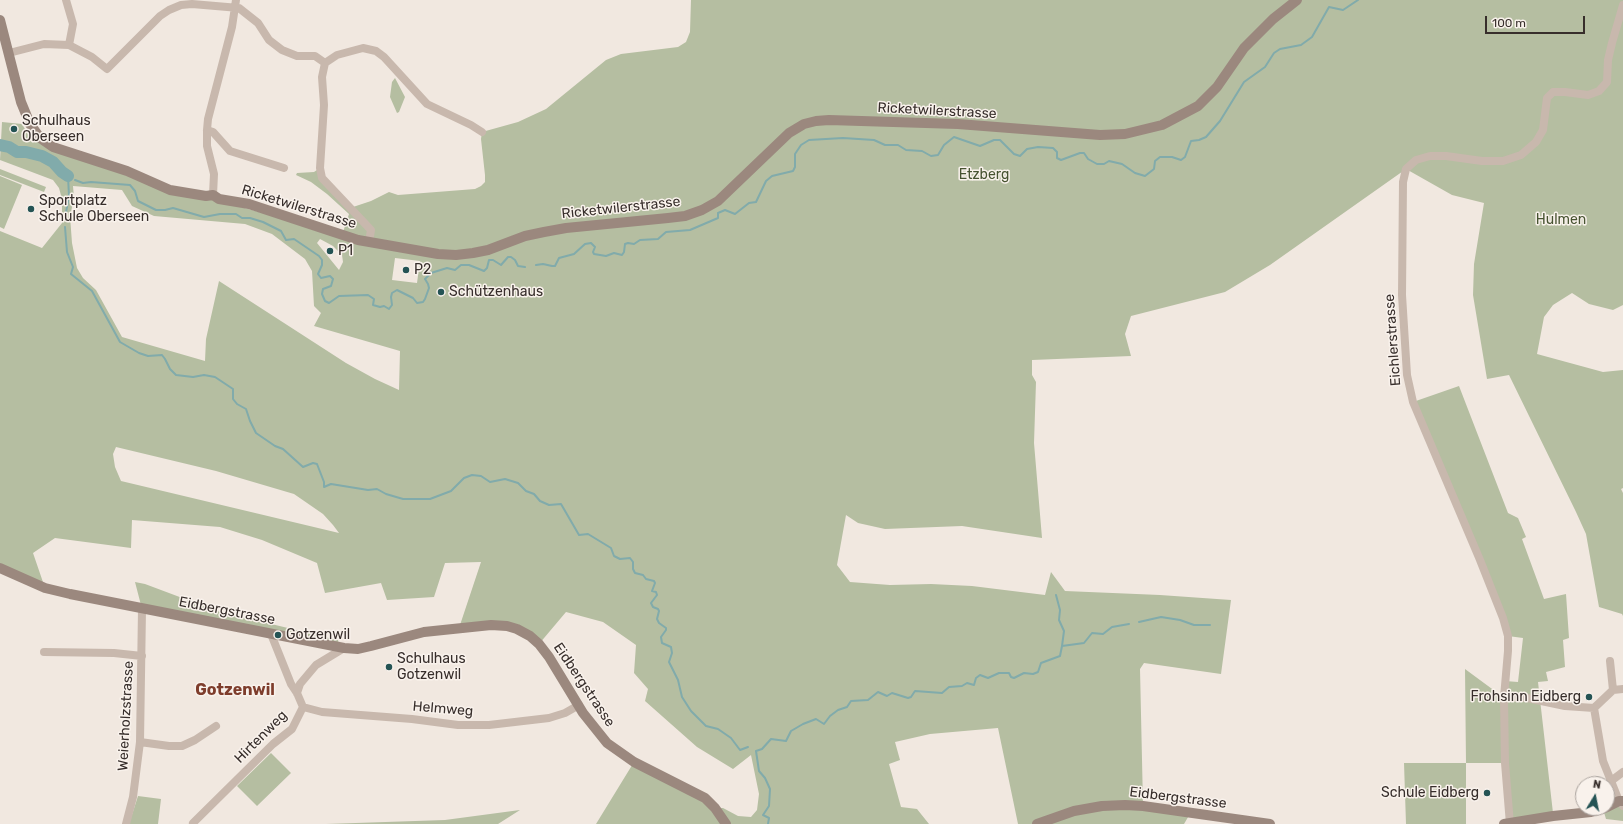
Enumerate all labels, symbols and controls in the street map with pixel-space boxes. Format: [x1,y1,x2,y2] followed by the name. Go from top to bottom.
[1487,8,1587,34] scale bar
[1492,16,1526,30] text: 100 m
[877,99,997,123] street label: Ricketwilerstrasse
[22,113,91,146] place label: Schulhaus Oberseen
[9,124,19,134] marker: Schulhaus Oberseen
[959,167,1009,183] park label: Etzberg
[240,182,358,232] street label: Ricketwilerstrasse
[39,193,149,226] place label: Sportplatz Schule Oberseen
[561,193,681,223] street label: Ricketwilerstrasse
[26,204,36,214] marker: Sportplatz Schule Oberseen
[1536,212,1586,228] park label: Hulmen
[338,243,353,259] place label: P1
[325,246,335,256] marker: P1
[414,262,431,278] place label: P2
[401,265,411,275] marker: P2
[449,284,543,300] place label: Schützenhaus
[436,287,446,297] marker: Schützenhaus
[1381,293,1405,387] street label: Eichlerstrasse
[178,593,276,629] street label: Eidbergstrasse
[286,627,350,643] place label: Gotzenwil
[273,630,283,640] marker: Gotzenwil
[550,640,618,730] street label: Eidbergstrasse
[397,651,466,684] place label: Schulhaus Gotzenwil
[115,661,137,771] street label: Weierholzstrasse
[384,662,394,672] marker: Schulhaus Gotzenwil
[195,680,275,700] district label: Gotzenwil
[1470,689,1581,705] place label: Frohsinn Eidberg
[1584,692,1594,702] marker: Frohsinn Eidberg
[412,698,474,720] street label: Helmweg
[231,707,291,767] street label: Hirtenweg
[1575,776,1615,816] north arrow
[1592,778,1602,792] text: N
[1129,784,1227,812] street label: Eidbergstrasse
[1381,785,1479,801] place label: Schule Eidberg
[1482,788,1492,798] marker: Schule Eidberg

